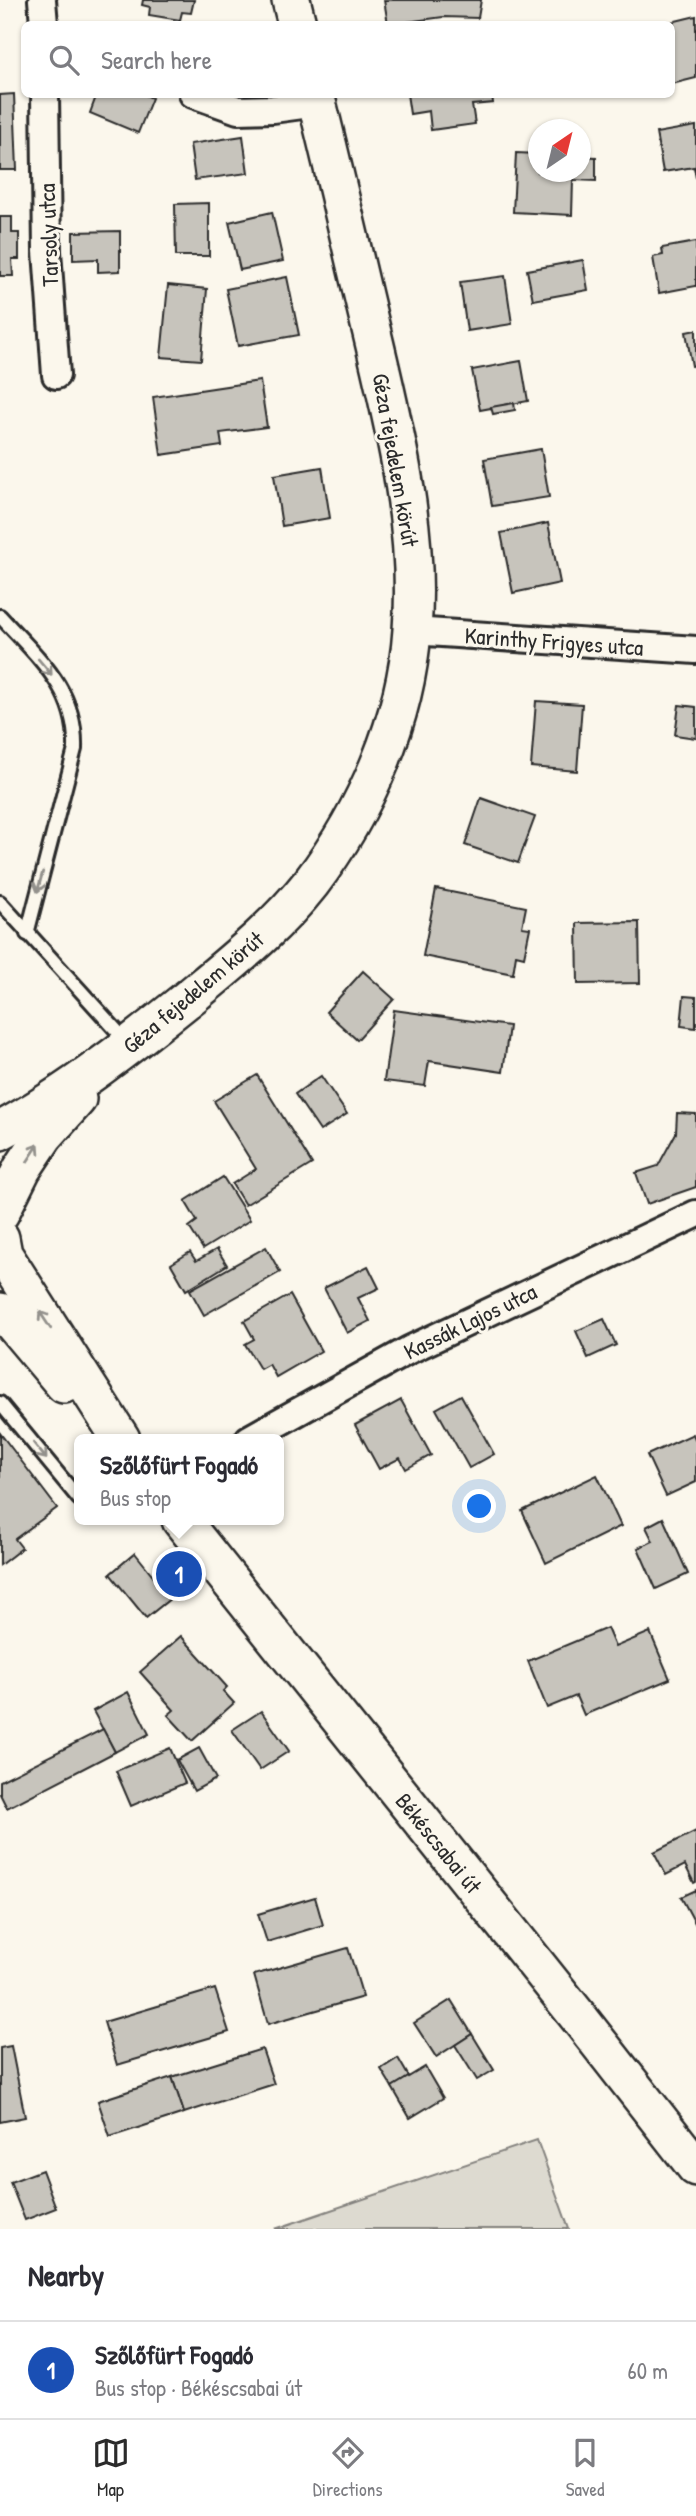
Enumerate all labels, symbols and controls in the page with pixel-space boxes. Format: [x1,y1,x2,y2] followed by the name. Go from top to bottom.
[21,21,675,98] search box
[45,41,83,79] icon: search
[101,42,212,77] text: Search here
[528,119,591,182] north arrow
[31,183,65,287] street label: Tarsoly utca
[366,371,427,550] street label: Géza fejedelem körút
[464,619,644,663] street label: Karinthy Frigyes utca
[37,658,53,676] one-way arrow
[33,870,46,893] one-way arrow
[116,923,271,1060] street label: Géza fejedelem körút
[26,1143,40,1163] one-way arrow
[398,1275,542,1367] street label: Kassák Lajos utca
[38,1310,52,1330] one-way arrow
[74,1434,284,1525] popup
[32,1442,47,1460] one-way arrow
[100,1447,258,1482] text: Szőlőfürt Fogadó
[100,1482,171,1513] text: Bus stop
[462,1489,496,1523] your location
[156,1548,202,1600] pin: 1
[389,1786,490,1901] street label: Békéscsabai út
[28,2255,104,2295] text: Nearby
[95,2337,253,2372] text: Szőlőfürt Fogadó
[47,2355,55,2386] text: 1
[628,2355,668,2386] text: 60 m
[95,2372,302,2403] text: Bus stop · Békéscsabai út
[92,2434,130,2502] tab: Map
[313,2434,383,2502] tab: Directions
[566,2434,604,2502] tab: Saved

